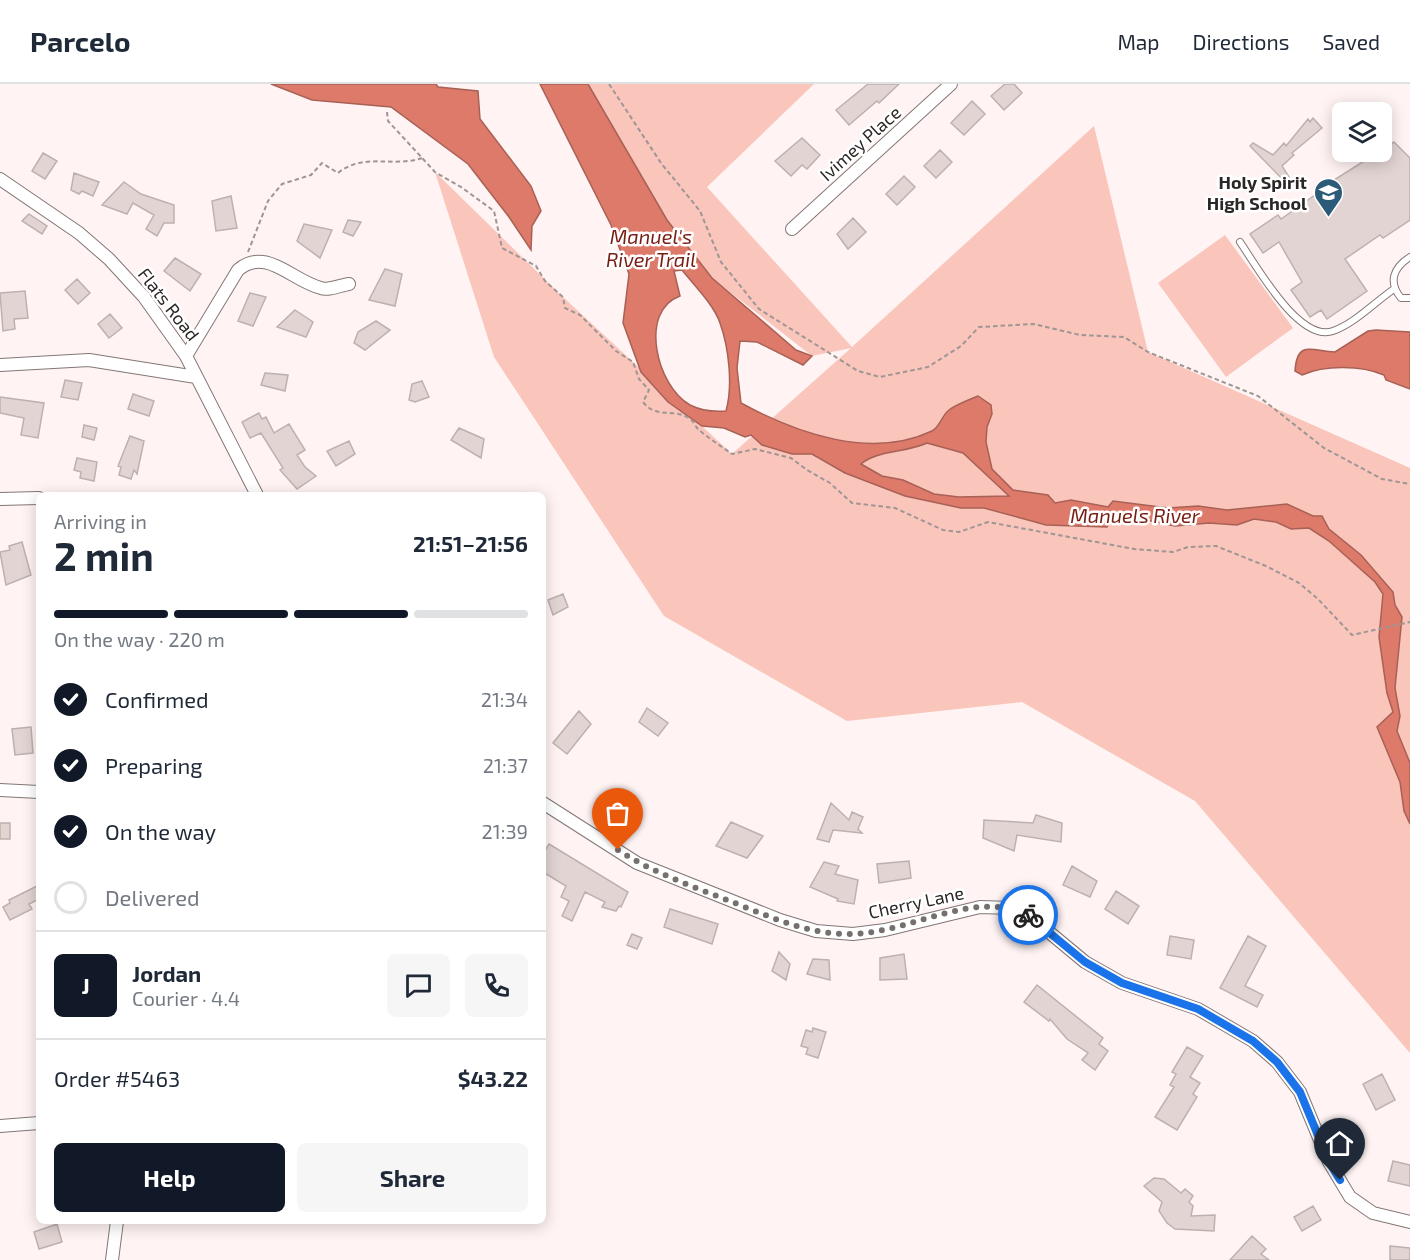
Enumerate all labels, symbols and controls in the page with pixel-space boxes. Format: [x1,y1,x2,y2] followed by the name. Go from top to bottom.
[30,24,130,58] text: Parcelo
[1117,29,1160,54] text: Map
[1193,29,1289,54] text: Directions
[1322,29,1380,54] text: Saved
[815,101,905,185] street label: Ivimey Place
[1332,102,1392,162] map controls
[1332,102,1392,162] button: layers
[1207,171,1308,214] place label: Holy Spirit High School
[1312,176,1344,218] school or university icon: Holy Spirit High School
[606,224,696,271] water label: Manuel's River Trail
[134,263,204,345] street label: Flats Road
[1070,503,1201,527] water label: Manuels River
[54,509,147,533] text: Arriving in
[413,530,528,556] text: 21:51–21:56
[54,532,154,579] text: 2 min
[54,627,225,651] text: On the way · 220 m
[54,683,87,716] icon: check
[105,686,209,712] text: Confirmed
[481,687,528,711] text: 21:34
[54,749,87,782] icon: check
[105,752,203,778] text: Preparing
[483,753,528,777] text: 21:37
[592,788,643,850] pin
[601,797,634,830] icon: bag
[54,815,87,848] icon: check
[105,818,216,844] text: On the way
[482,819,528,843] text: 21:39
[866,881,966,923] street label: Cherry Lane
[105,884,200,910] text: Delivered
[998,885,1058,945] courier
[1012,899,1045,932] icon: bike
[387,954,450,1017] button: chat
[465,954,528,1017] button: phone
[132,960,201,986] text: Jordan
[81,972,90,998] text: J
[132,986,240,1010] text: Courier · 4.4
[54,1065,180,1091] text: Order #5463
[458,1065,528,1091] text: $43.22
[1314,1118,1365,1180] pin
[1323,1127,1356,1160] icon: home
[54,1143,285,1212] button: Help
[297,1143,528,1212] button: Share

